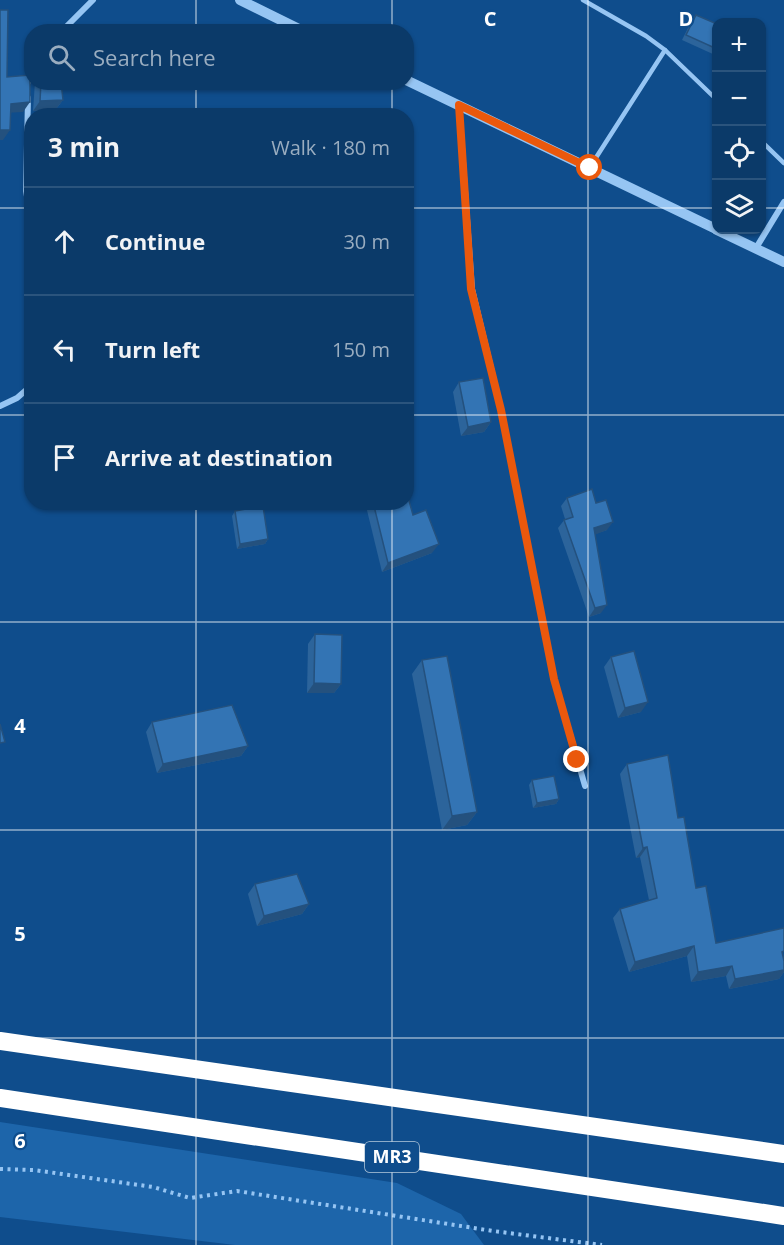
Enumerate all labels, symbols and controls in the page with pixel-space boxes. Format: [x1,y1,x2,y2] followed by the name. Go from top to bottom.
[484,5,497,32] text: C
[679,5,693,32] text: D
[712,18,766,234] map controls
[712,18,766,72] button: +
[24,24,414,90] search box
[45,41,78,74] icon: search
[93,42,216,72] text: Search here
[712,72,766,126] button: −
[712,126,766,180] button: locate
[48,129,120,165] text: 3 min
[271,134,390,161] text: Walk · 180 m
[576,154,602,180] route start
[712,180,766,234] button: layers
[48,225,81,258] icon: ahead
[105,226,205,256] text: Continue
[343,228,390,255] text: 30 m
[48,333,81,366] icon: left
[105,334,200,364] text: Turn left
[332,336,390,363] text: 150 m
[48,441,81,474] icon: arrive
[105,442,333,472] text: Arrive at destination
[14,712,26,739] text: 4
[563,746,589,772] route end
[14,920,26,947] text: 5
[14,1127,26,1154] text: 6
[365,1142,419,1172] road number: MR3

